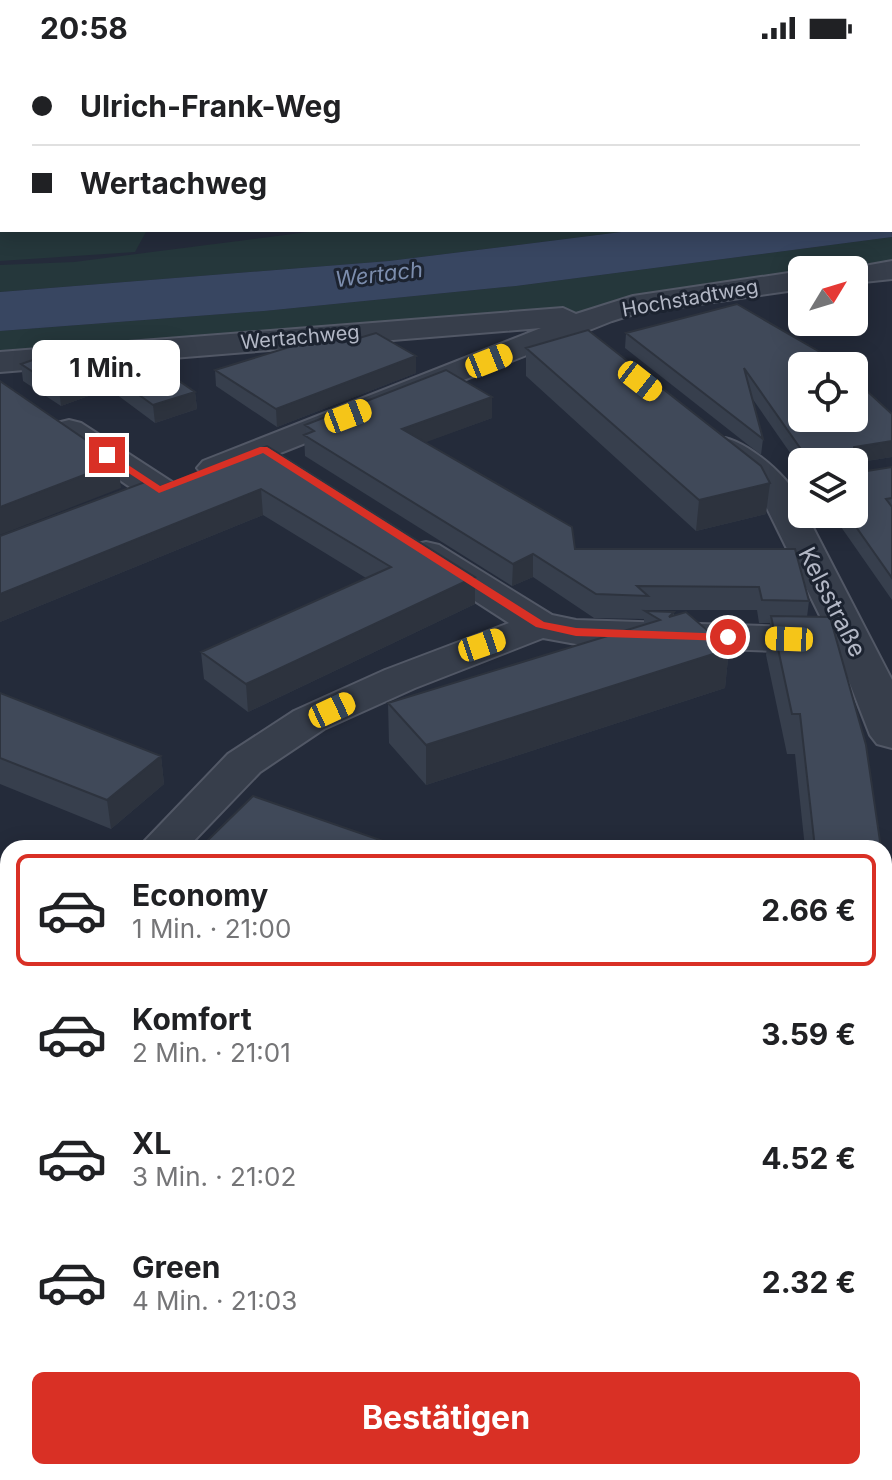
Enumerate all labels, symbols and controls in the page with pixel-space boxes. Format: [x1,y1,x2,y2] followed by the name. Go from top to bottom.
[40,10,128,46] text: 20:58
[80,88,341,124] text: Ulrich-Frank-Weg
[80,165,267,201] text: Wertachweg
[334,256,424,292] water label: Wertach
[788,256,868,336] north arrow
[788,256,868,528] map controls
[620,274,760,322] street label: Hochstadtweg
[240,320,360,354] street label: Wertachweg
[33,339,181,395] callout: 1 Min.
[462,341,516,381] car
[69,352,143,383] text: 1 Min.
[788,352,868,432] button: locate
[614,357,666,405] car
[321,396,375,436] car
[89,437,125,473] route end
[788,448,868,528] button: layers
[792,542,872,662] street label: Kelsstraße
[710,619,746,655] route start
[455,626,509,664] car
[765,626,813,652] car
[305,689,359,731] car
[36,874,108,946] icon: car
[132,877,268,913] text: Economy
[761,892,856,928] text: 2.66 €
[132,913,291,944] text: 1 Min. · 21:00
[36,998,108,1070] icon: car
[132,1001,252,1037] text: Komfort
[761,1016,856,1052] text: 3.59 €
[132,1037,291,1068] text: 2 Min. · 21:01
[36,1122,108,1194] icon: car
[132,1125,171,1161] text: XL
[761,1140,856,1176] text: 4.52 €
[132,1161,296,1192] text: 3 Min. · 21:02
[36,1246,108,1318] icon: car
[132,1249,220,1285] text: Green
[762,1264,856,1300] text: 2.32 €
[132,1285,297,1316] text: 4 Min. · 21:03
[32,1372,860,1464] button: Bestätigen

